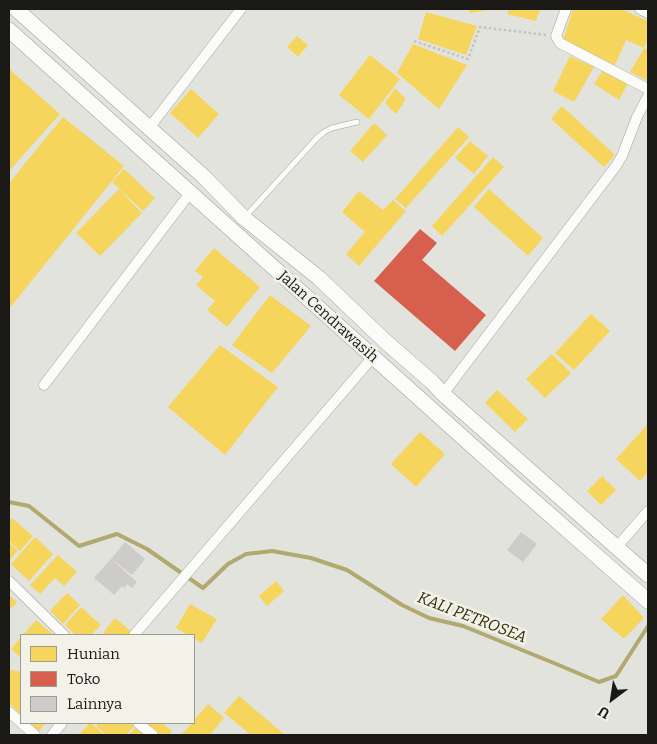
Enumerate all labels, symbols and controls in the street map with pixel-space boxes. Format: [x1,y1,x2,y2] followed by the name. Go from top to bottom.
[274,267,382,367] street label: Jalan Cendrawasih
[415,588,529,648] water label: KALI PETROSEA
[20,634,195,724] legend
[67,645,120,663] text: Hunian
[67,670,100,688] text: Toko
[587,674,637,724] north arrow
[67,695,122,713] text: Lainnya
[595,702,613,722] text: U

